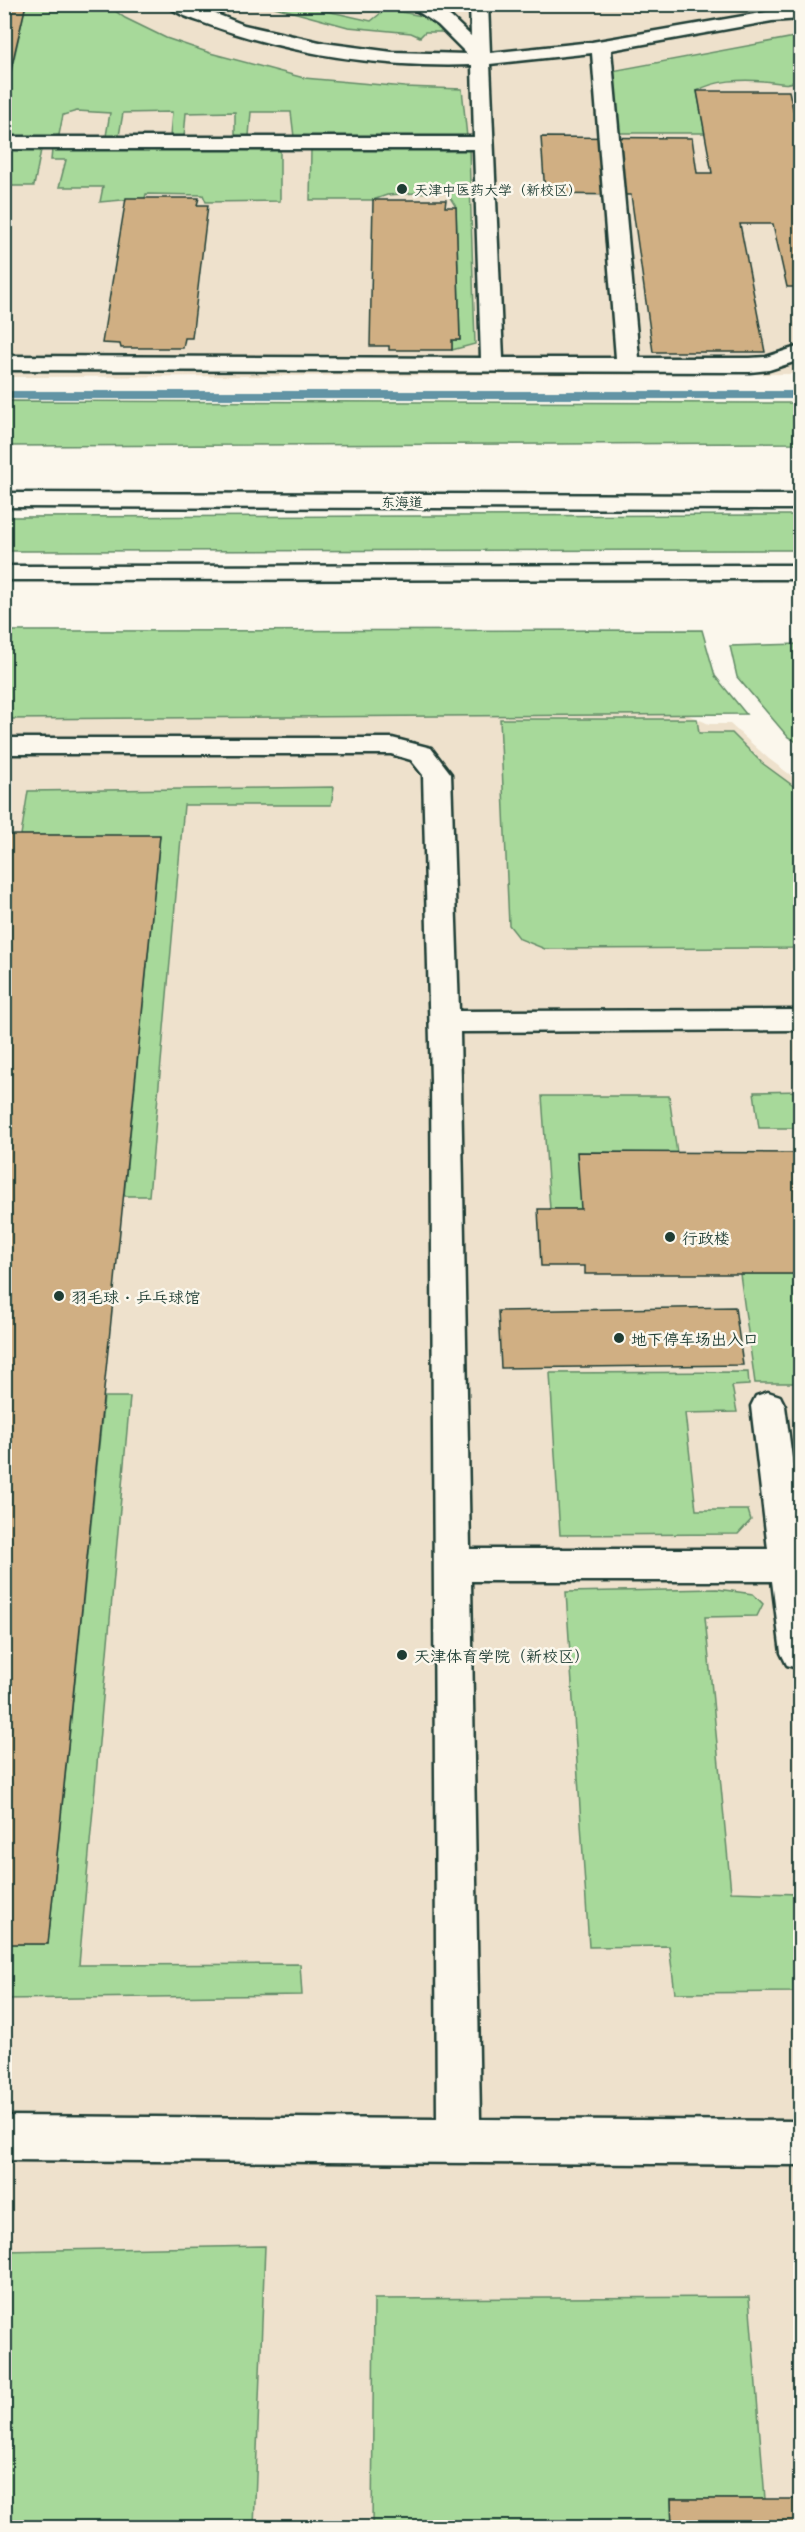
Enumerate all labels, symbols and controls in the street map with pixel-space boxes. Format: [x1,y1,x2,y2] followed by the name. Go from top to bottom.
[414,180,582,199] place label: 天津中医药大学（新校区）
[395,182,409,196] marker: 天津中医药大学（新校区）
[381,492,423,511] street label: 东海道
[682,1227,730,1248] place label: 行政楼
[663,1230,677,1244] marker: 行政楼
[71,1286,200,1307] place label: 羽毛球 · 乒乓球馆
[52,1289,66,1303] marker: 羽毛球 · 乒乓球馆
[631,1328,759,1349] place label: 地下停车场出入口
[612,1331,626,1345] marker: 地下停车场出入口
[414,1645,590,1666] place label: 天津体育学院（新校区）
[395,1648,409,1662] marker: 天津体育学院（新校区）

